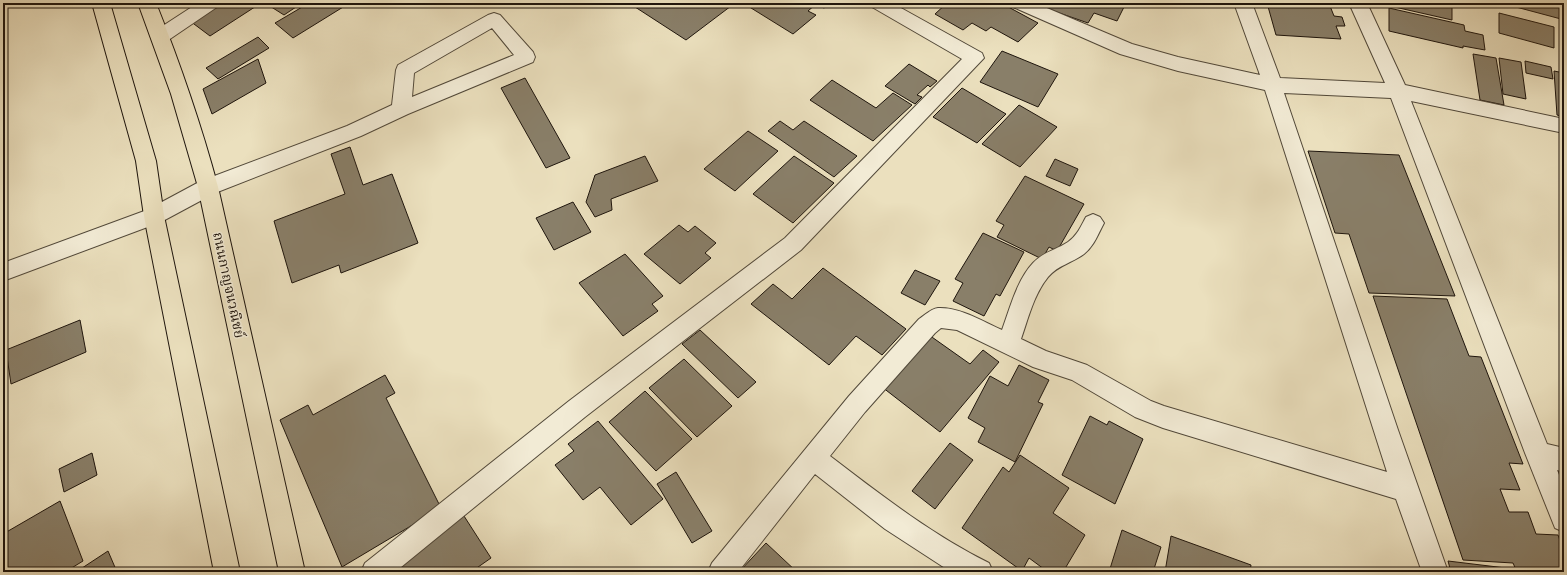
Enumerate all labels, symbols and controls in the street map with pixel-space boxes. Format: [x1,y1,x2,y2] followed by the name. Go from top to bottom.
[208,230,249,340] street label: ถนนกาญจนวณิชย์

